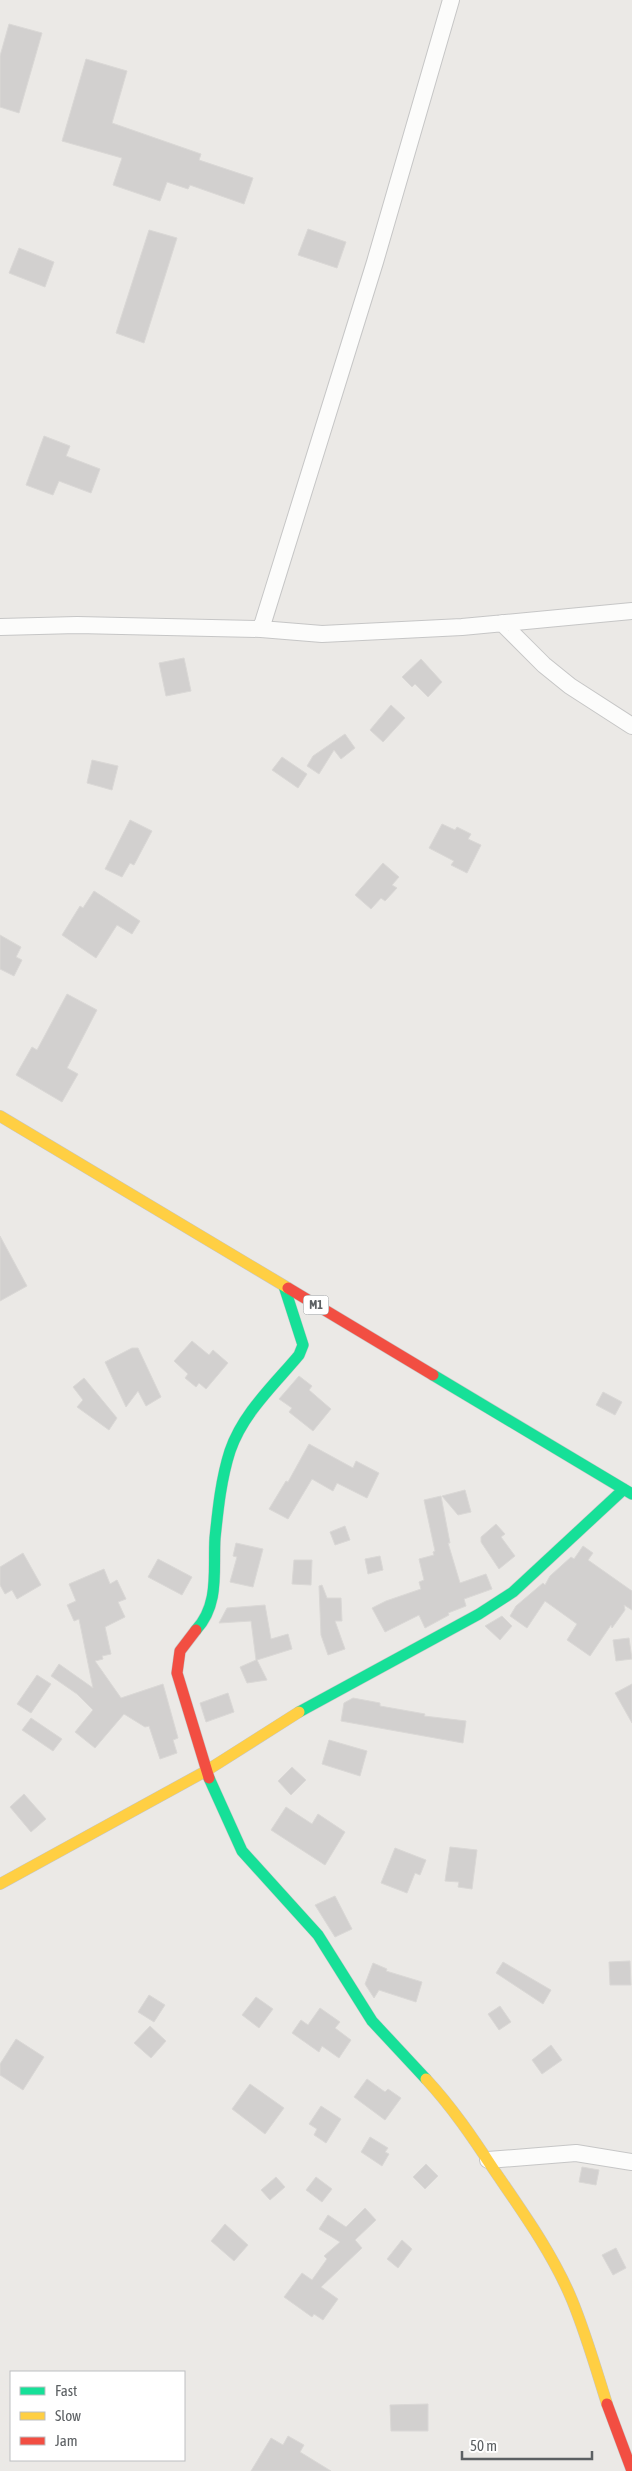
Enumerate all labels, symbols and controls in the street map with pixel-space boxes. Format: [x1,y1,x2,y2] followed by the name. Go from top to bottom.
[304,1296,328,1314] road number: M1
[10,2371,185,2461] legend
[55,2382,77,2399] text: Fast
[55,2407,81,2424] text: Slow
[462,2428,592,2460] scale bar
[55,2432,78,2449] text: Jam
[470,2437,497,2454] text: 50 m

